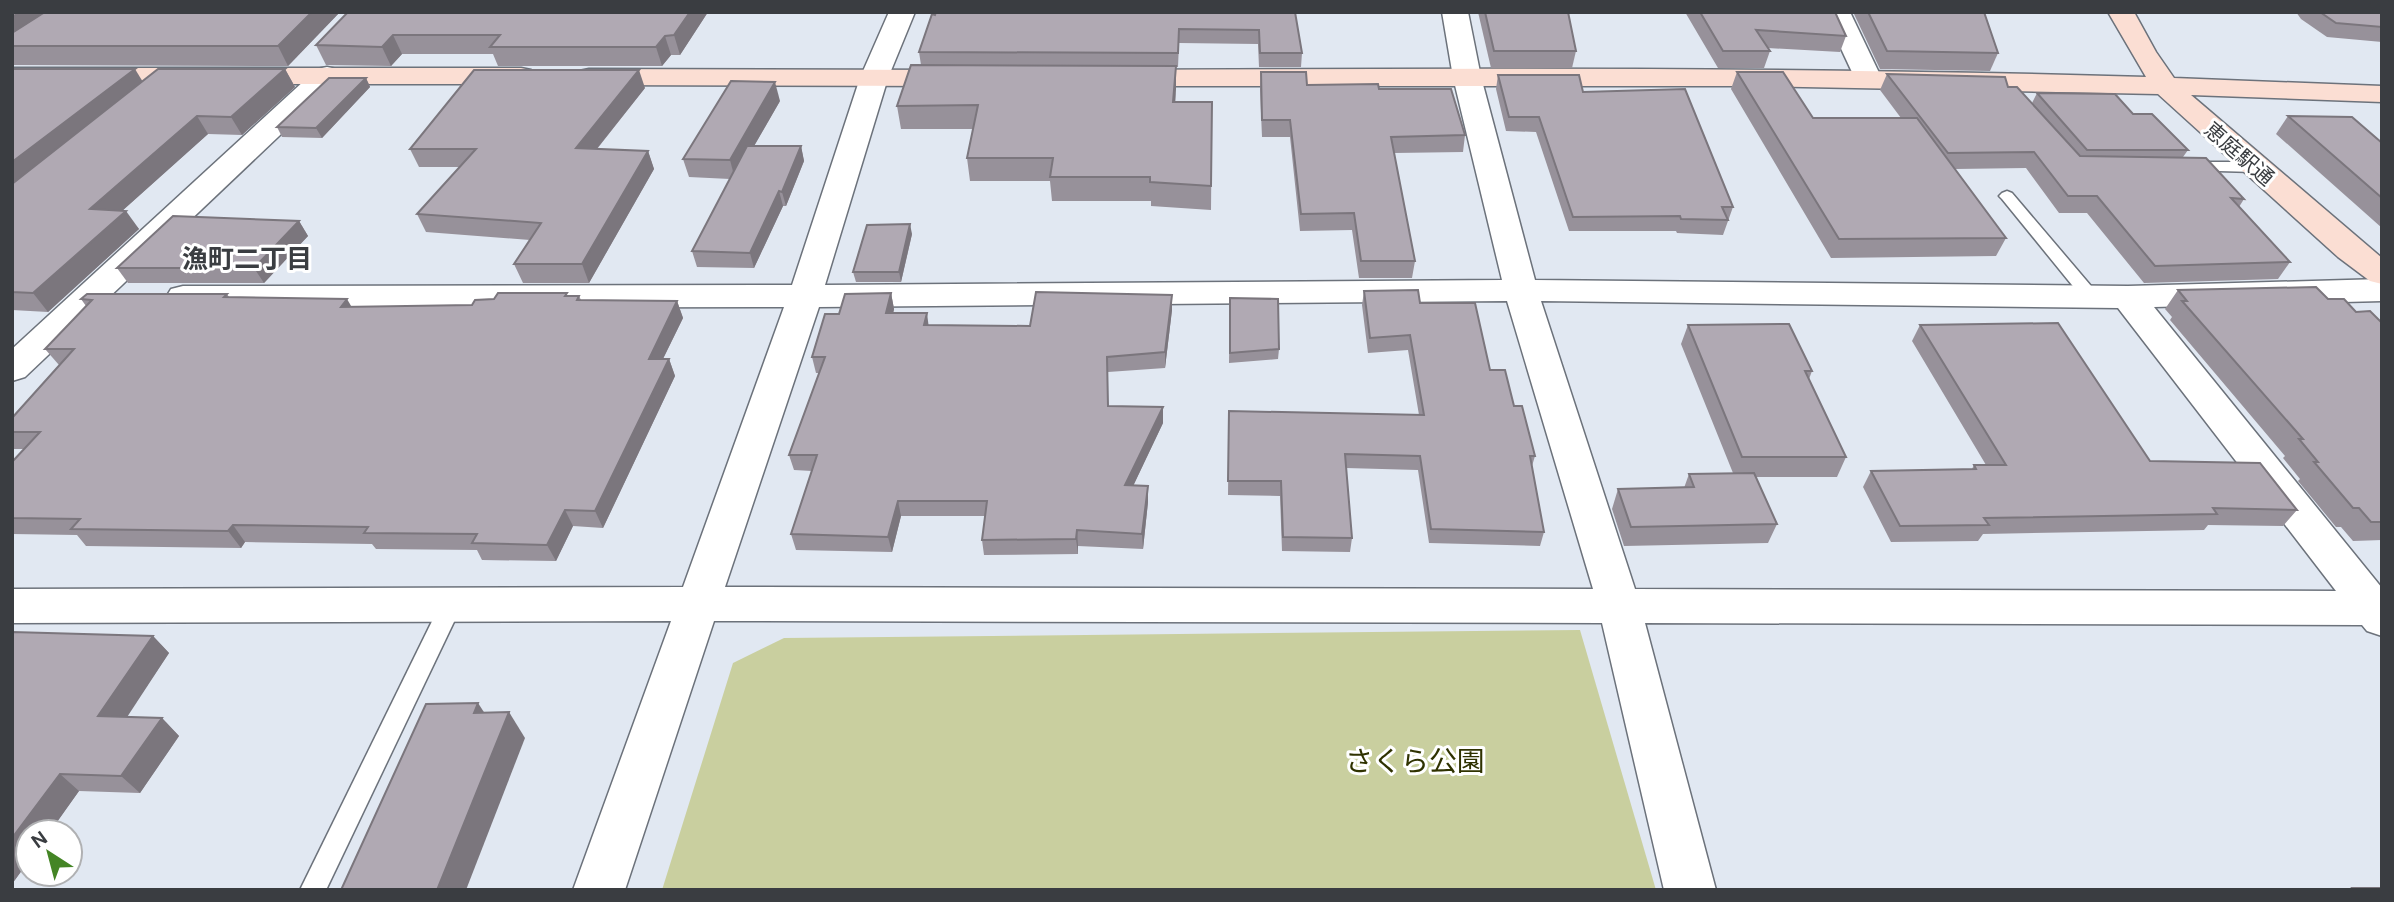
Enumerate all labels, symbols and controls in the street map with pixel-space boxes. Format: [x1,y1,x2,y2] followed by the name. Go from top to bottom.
[2198,116,2280,192] street label: 恵庭駅通
[182,242,312,276] district label: 漁町二丁目
[1345,743,1485,780] park label: さくら公園
[14,818,84,888] north arrow
[26,825,52,854] text: N

